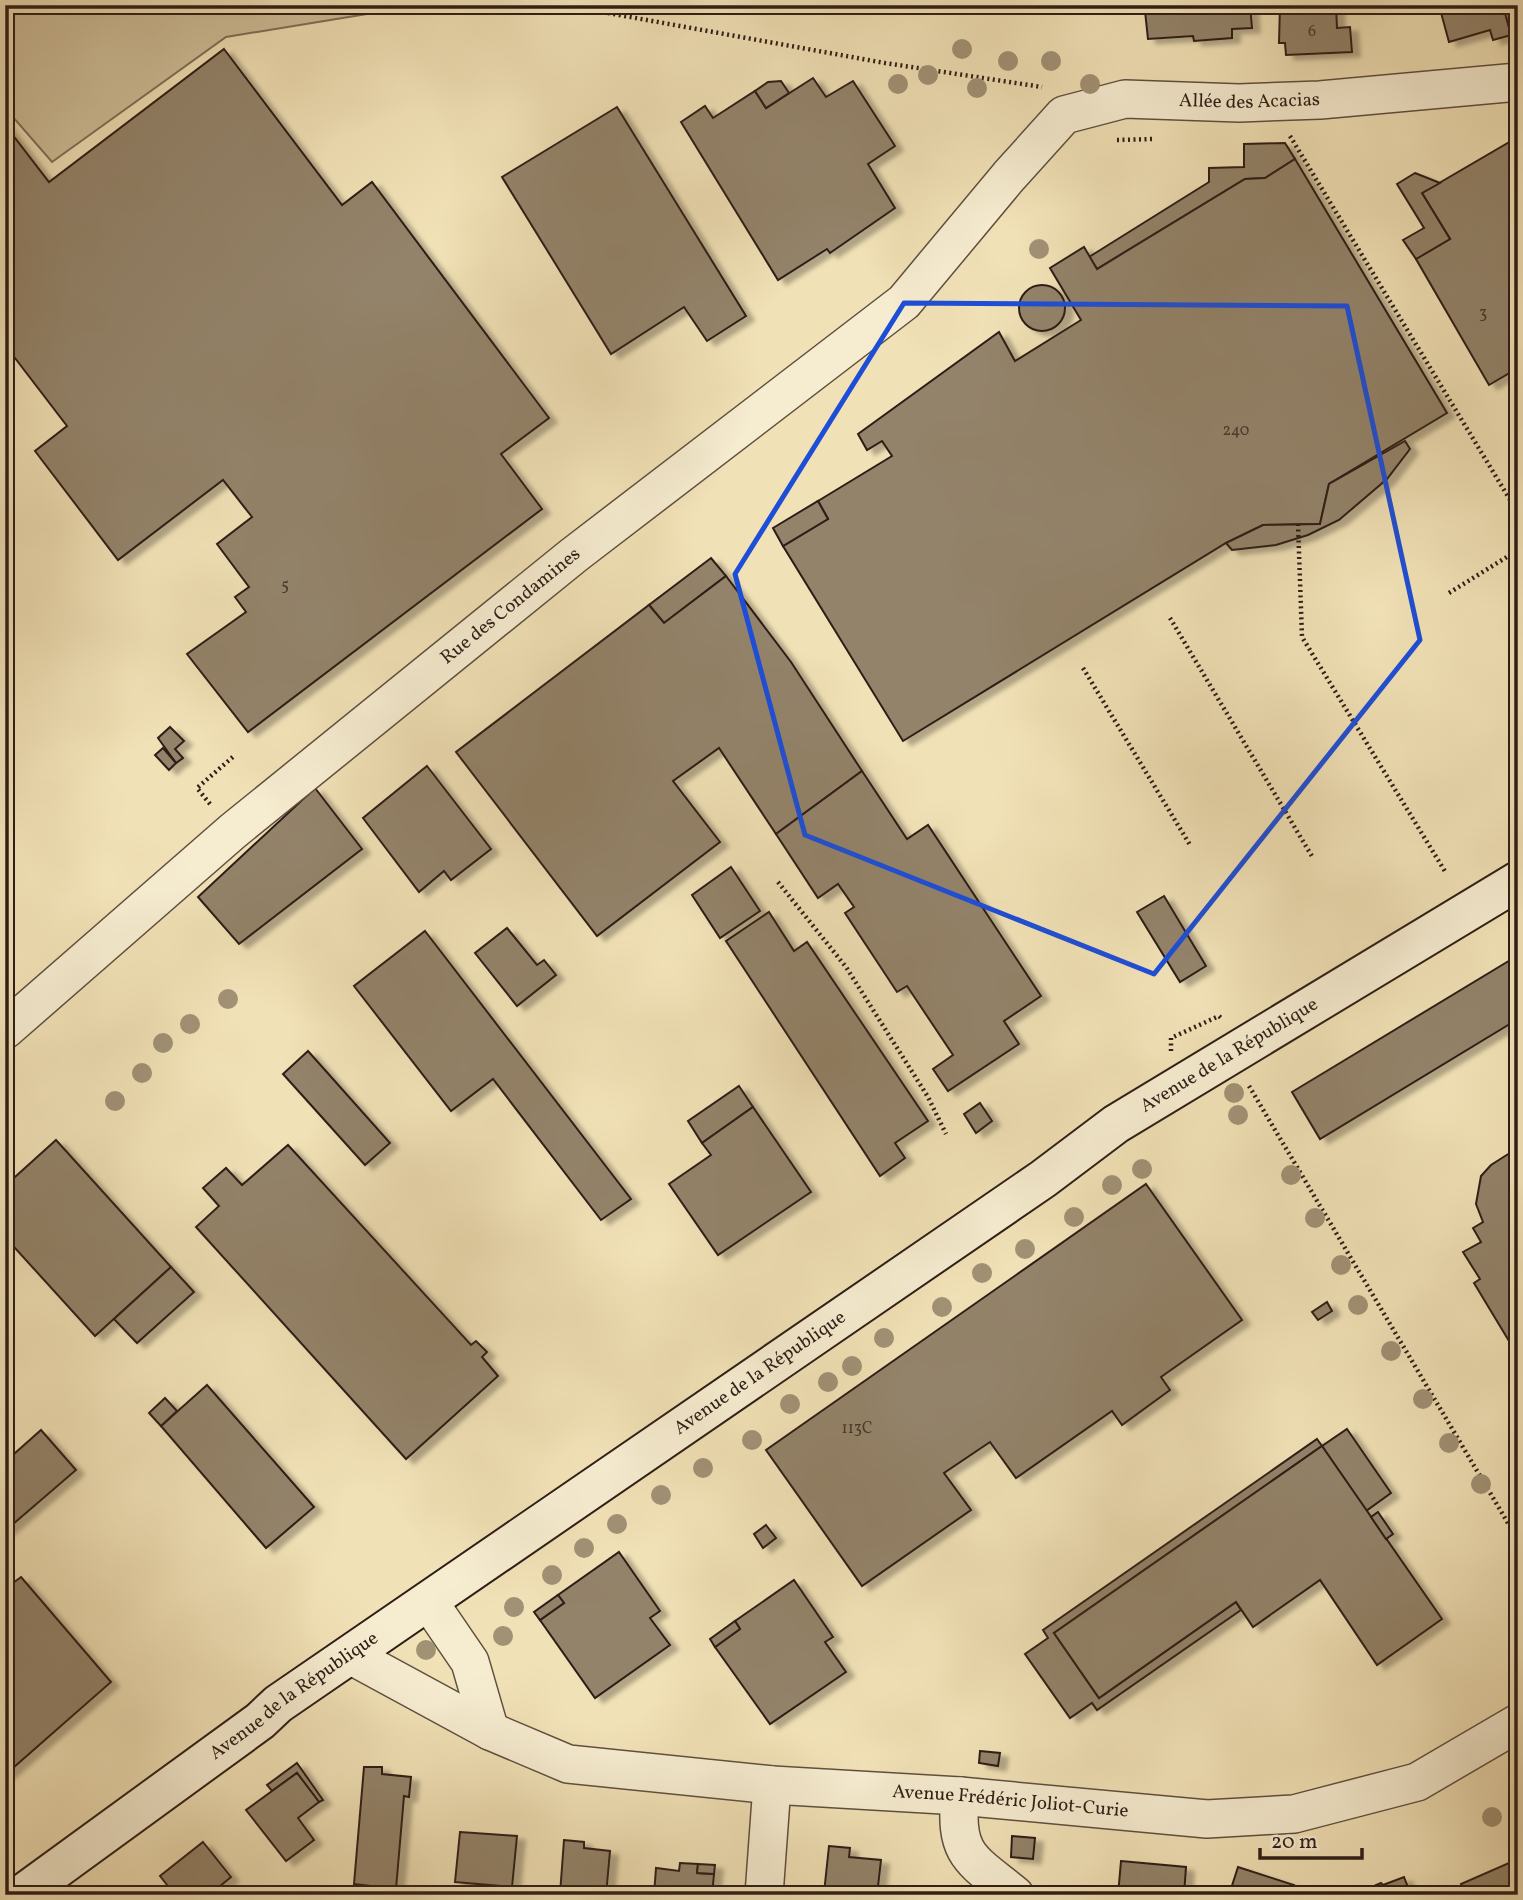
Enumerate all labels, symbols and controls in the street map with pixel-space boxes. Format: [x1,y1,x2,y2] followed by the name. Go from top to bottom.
[1308,21,1316,43] house number: 6
[1179,87,1321,116] street label: Allée des Acacias
[1479,303,1487,325] house number: 3
[1223,420,1249,442] house number: 240
[435,541,586,671] street label: Rue des Condamines
[281,575,289,597] house number: 5
[1135,992,1323,1119] street label: Avenue de la République
[669,1305,851,1441] street label: Avenue de la République
[841,1418,873,1440] house number: 113C
[204,1626,384,1766] street label: Avenue de la République
[891,1779,1130,1825] street label: Avenue Frédéric Joliot-Curie
[1260,1816,1362,1860] scale bar
[1271,1828,1317,1857] text: 20 m

